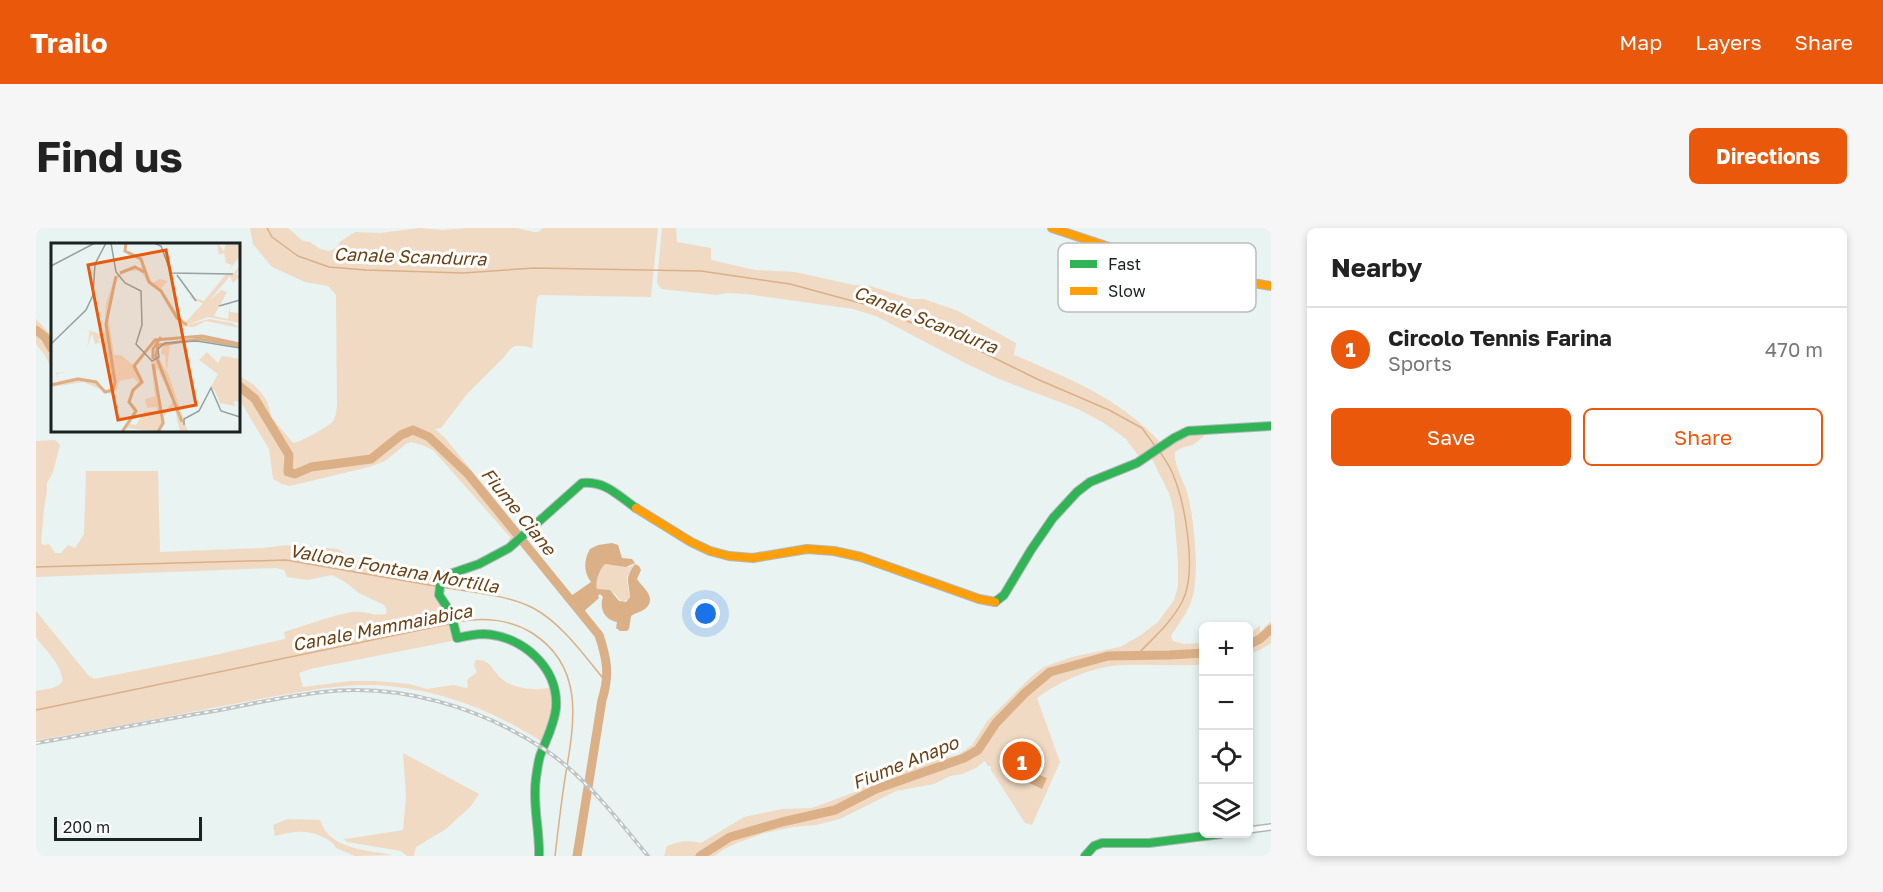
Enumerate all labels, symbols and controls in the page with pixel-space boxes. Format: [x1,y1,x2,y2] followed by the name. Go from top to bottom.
[30,26,108,59] text: Trailo
[1619,29,1662,55] text: Map
[1695,29,1762,55] text: Layers
[1795,29,1853,55] text: Share
[1689,128,1847,184] button: Directions
[36,131,183,181] text: Find us
[333,242,488,270] water label: Canale Scandurra
[51,243,240,432] inset map
[1058,243,1256,312] legend
[1331,252,1422,283] text: Nearby
[1108,254,1141,274] text: Fast
[851,280,1002,358] water label: Canale Scandurra
[1108,281,1146,301] text: Slow
[1388,324,1612,351] text: Circolo Tennis Farina
[1345,337,1356,361] text: 1
[1765,337,1823,361] text: 470 m
[1388,351,1452,375] text: Sports
[1331,408,1571,466] button: Save
[1583,408,1823,466] button: Share
[477,463,562,560] water label: Fiume Ciane
[288,539,501,597] water label: Vallone Fontana Mortilla
[290,599,475,655] water label: Canale Mammaiabica
[691,599,720,628] your location
[1199,622,1253,838] map controls
[1199,622,1253,676] button: +
[1199,676,1253,730] button: −
[849,730,962,793] water label: Fiume Anapo
[1199,730,1253,784] button: locate
[1002,738,1042,784] pin: 1
[1199,784,1253,838] button: layers
[54,814,202,842] scale bar
[63,817,110,837] text: 200 m

